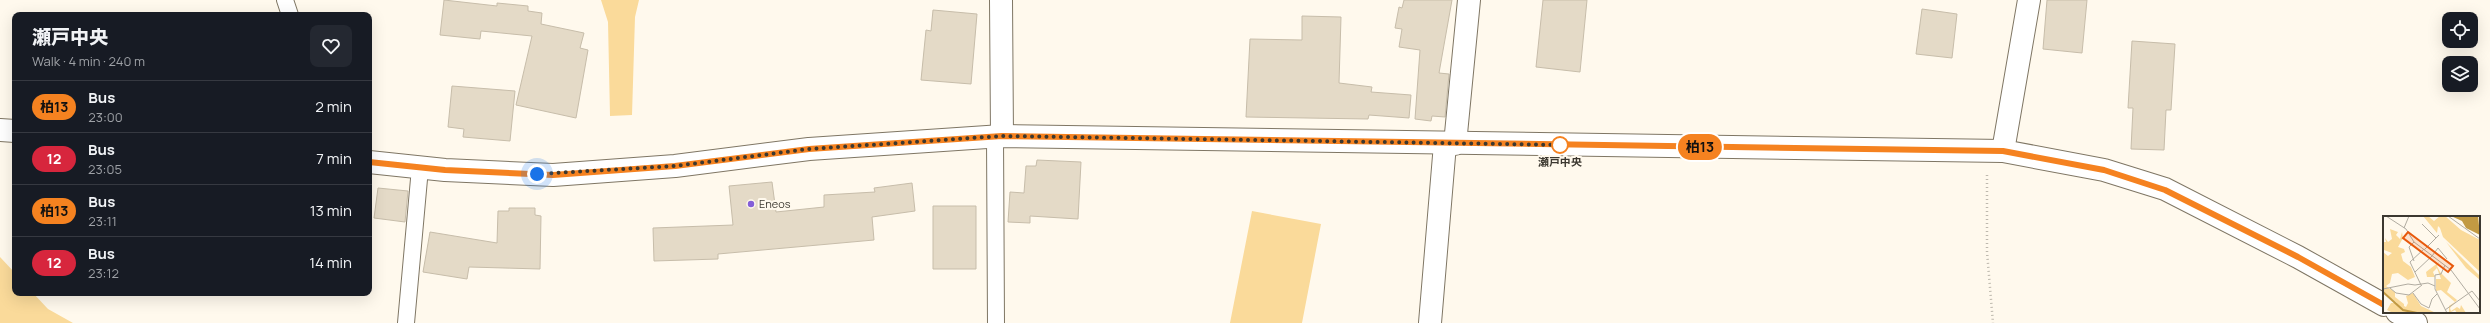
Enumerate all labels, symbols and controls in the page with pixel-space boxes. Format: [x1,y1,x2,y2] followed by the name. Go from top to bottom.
[2442,12,2478,92] map controls
[2442,12,2478,48] button: locate
[32,24,108,50] text: 瀬戸中央
[310,25,352,67] button: heart
[32,52,145,70] text: Walk · 4 min · 240 m
[2442,56,2478,92] button: layers
[88,87,115,108] text: Bus
[315,96,352,117] text: 2 min
[40,97,68,116] text: 柏13
[88,108,123,126] text: 23:00
[1677,134,1723,160] line badge: 柏13
[1551,136,1569,154] marker: 瀬戸中央
[1686,137,1714,156] text: 柏13
[88,139,115,160] text: Bus
[316,148,352,169] text: 7 min
[47,149,61,168] text: 12
[1538,154,1582,169] place label: 瀬戸中央
[88,160,122,178] text: 23:05
[527,164,547,184] your location
[88,191,115,212] text: Bus
[759,196,791,211] place label: Eneos
[746,199,756,209] marker: Eneos
[310,200,352,221] text: 13 min
[40,201,68,220] text: 柏13
[88,212,117,230] text: 23:11
[2383,216,2480,313] inset map
[88,243,115,264] text: Bus
[309,252,352,273] text: 14 min
[47,253,61,272] text: 12
[88,264,119,282] text: 23:12

